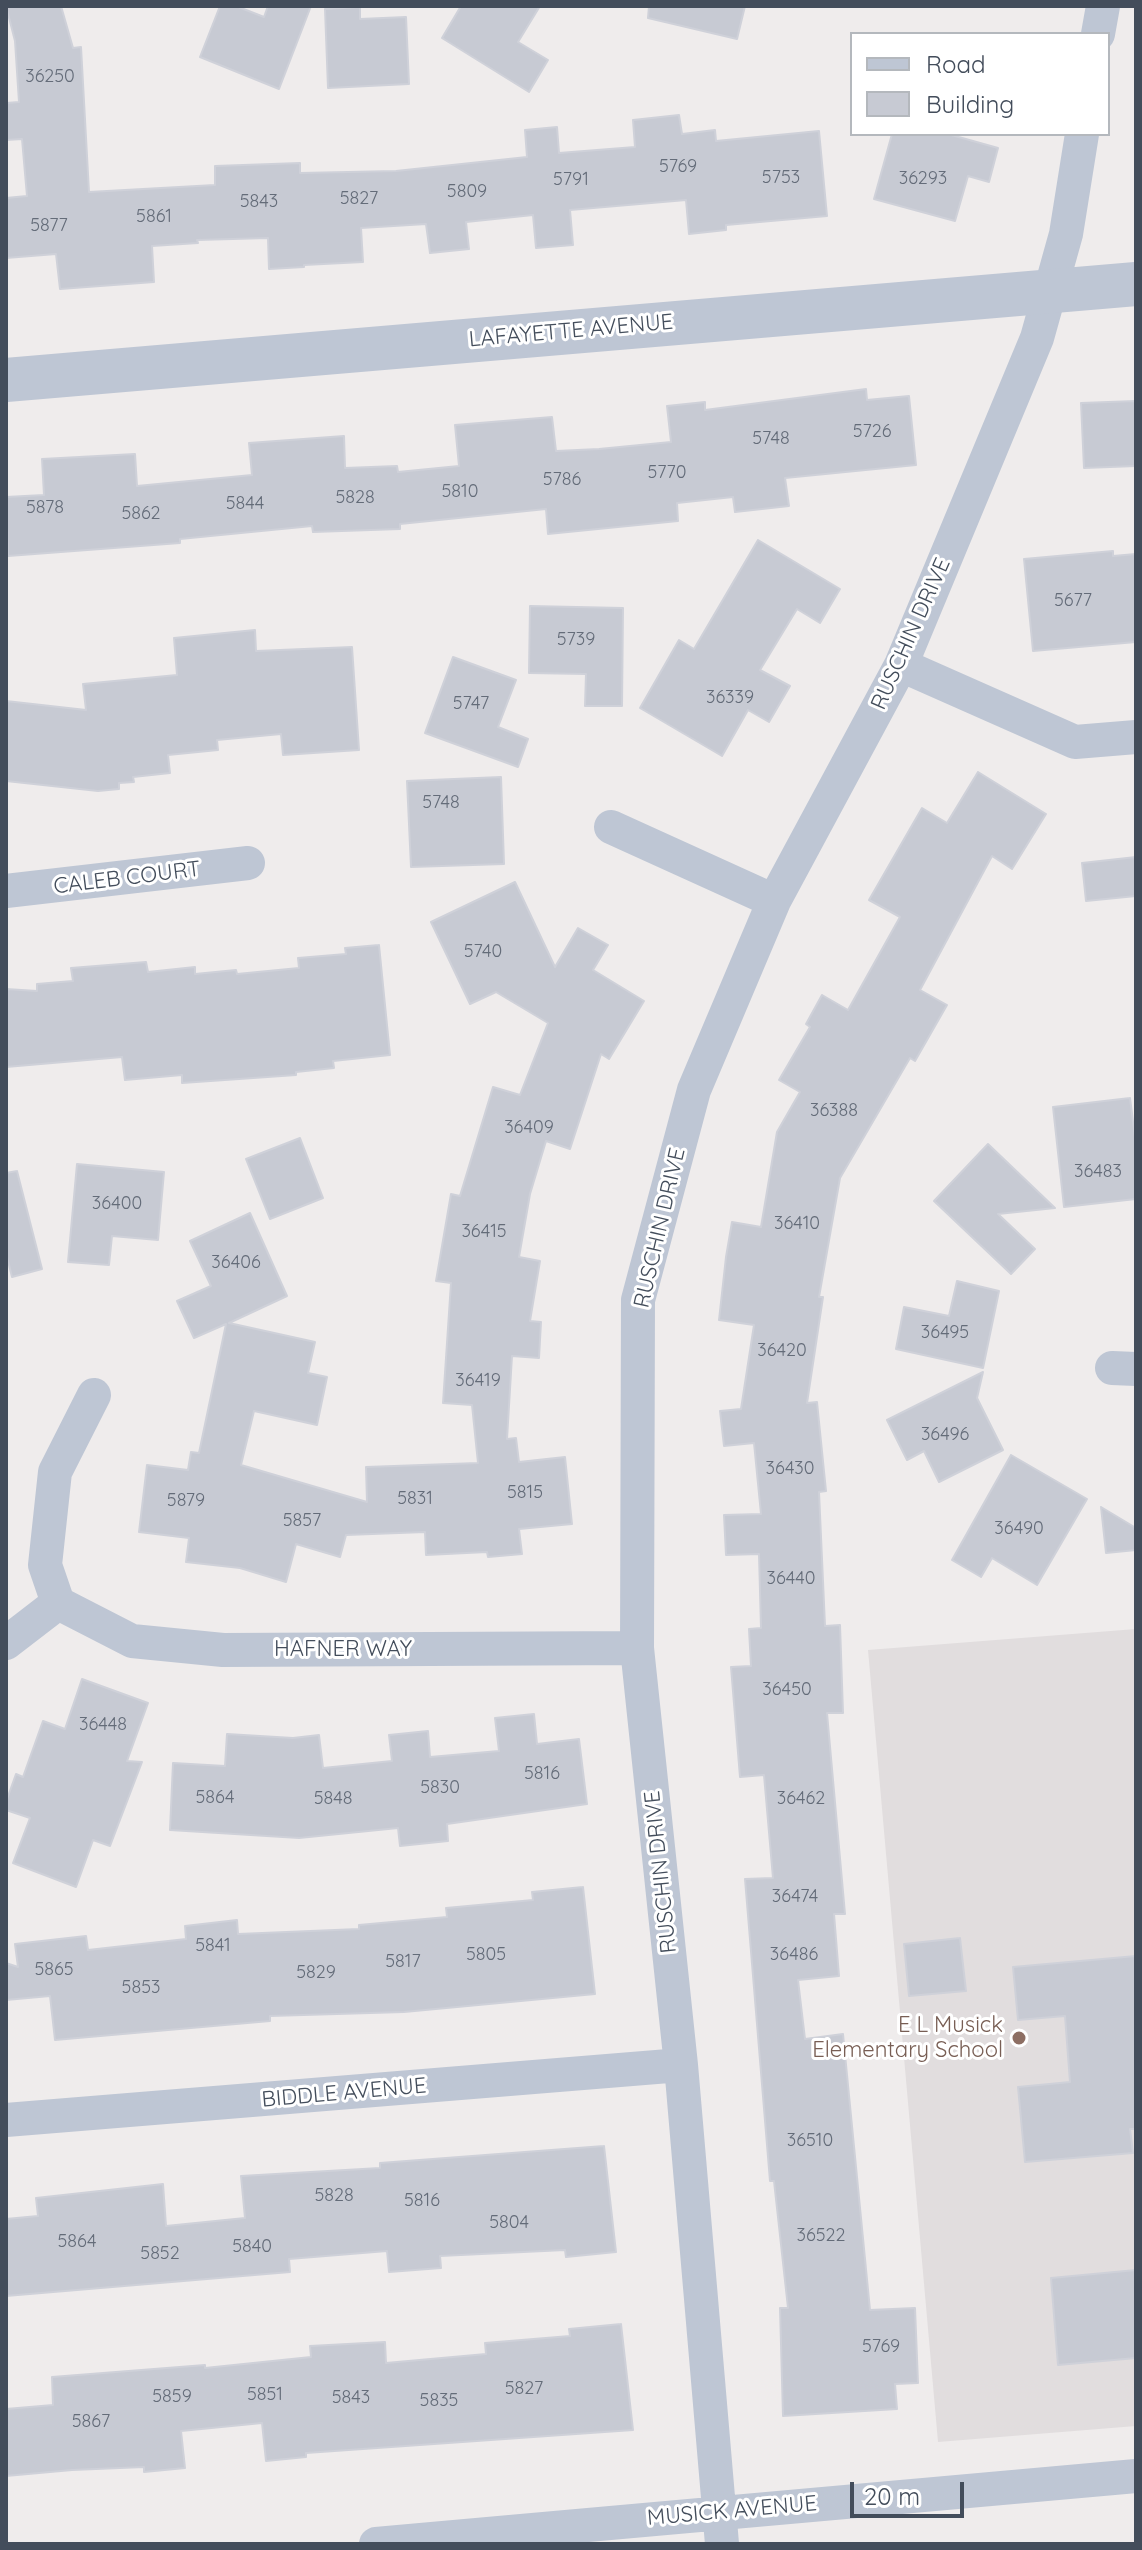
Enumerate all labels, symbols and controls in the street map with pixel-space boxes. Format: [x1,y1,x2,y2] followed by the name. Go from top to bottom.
[850,32,1110,136] legend
[926,49,986,79] text: Road
[25,66,75,88] house number: 36250
[926,89,1014,119] text: Building
[659,156,697,178] house number: 5769
[762,167,800,189] house number: 5753
[899,168,947,190] house number: 36293
[553,169,589,191] house number: 5791
[447,181,487,203] house number: 5809
[340,188,378,210] house number: 5827
[240,191,278,213] house number: 5843
[136,206,172,228] house number: 5861
[30,215,68,237] house number: 5877
[468,309,674,353] street label: LAFAYETTE AVENUE
[853,421,891,443] house number: 5726
[752,428,790,450] house number: 5748
[648,462,686,484] house number: 5770
[543,469,581,491] house number: 5786
[442,481,478,503] house number: 5810
[335,487,375,509] house number: 5828
[226,493,264,515] house number: 5844
[26,497,64,519] house number: 5878
[121,503,161,525] house number: 5862
[866,554,956,714] street label: RUSCHIN DRIVE
[1054,590,1092,612] house number: 5677
[557,629,595,651] house number: 5739
[706,687,754,709] house number: 36339
[453,693,489,715] house number: 5747
[422,792,460,814] house number: 5748
[52,856,202,900] street label: CALEB COURT
[464,941,502,963] house number: 5740
[810,1100,858,1122] house number: 36388
[504,1117,554,1139] house number: 36409
[629,1145,691,1311] street label: RUSCHIN DRIVE
[1074,1161,1122,1183] house number: 36483
[92,1193,142,1215] house number: 36400
[774,1213,820,1235] house number: 36410
[461,1221,507,1243] house number: 36415
[211,1252,261,1274] house number: 36406
[921,1322,969,1344] house number: 36495
[757,1340,807,1362] house number: 36420
[455,1370,501,1392] house number: 36419
[921,1424,969,1446] house number: 36496
[765,1458,815,1480] house number: 36430
[507,1482,543,1504] house number: 5815
[397,1488,433,1510] house number: 5831
[167,1490,205,1512] house number: 5879
[283,1510,321,1532] house number: 5857
[994,1518,1044,1540] house number: 36490
[766,1568,816,1590] house number: 36440
[274,1636,412,1662] street label: HAFNER WAY
[762,1679,812,1701] house number: 36450
[79,1714,127,1736] house number: 36448
[524,1763,560,1785] house number: 5816
[420,1777,460,1799] house number: 5830
[196,1787,234,1809] house number: 5864
[314,1788,352,1810] house number: 5848
[777,1788,825,1810] house number: 36462
[639,1789,683,1955] street label: RUSCHIN DRIVE
[772,1886,818,1908] house number: 36474
[195,1935,231,1957] house number: 5841
[466,1944,506,1966] house number: 5805
[770,1944,818,1966] house number: 36486
[385,1951,421,1973] house number: 5817
[34,1959,74,1981] house number: 5865
[296,1962,336,1984] house number: 5829
[122,1977,160,1999] house number: 5853
[812,2012,1003,2064] place label: E L Musick Elementary School
[1010,2029,1028,2047] marker: E L Musick Elementary School
[261,2073,427,2113] street label: BIDDLE AVENUE
[787,2130,833,2152] house number: 36510
[314,2185,354,2207] house number: 5828
[404,2190,440,2212] house number: 5816
[489,2212,529,2234] house number: 5804
[797,2225,845,2247] house number: 36522
[58,2231,96,2253] house number: 5864
[232,2236,272,2258] house number: 5840
[140,2243,180,2265] house number: 5852
[862,2336,900,2358] house number: 5769
[505,2378,543,2400] house number: 5827
[247,2384,283,2406] house number: 5851
[152,2386,192,2408] house number: 5859
[332,2387,370,2409] house number: 5843
[420,2390,458,2412] house number: 5835
[72,2411,110,2433] house number: 5867
[854,2466,968,2516] scale bar
[864,2481,920,2511] text: 20 m
[646,2490,818,2532] street label: MUSICK AVENUE

